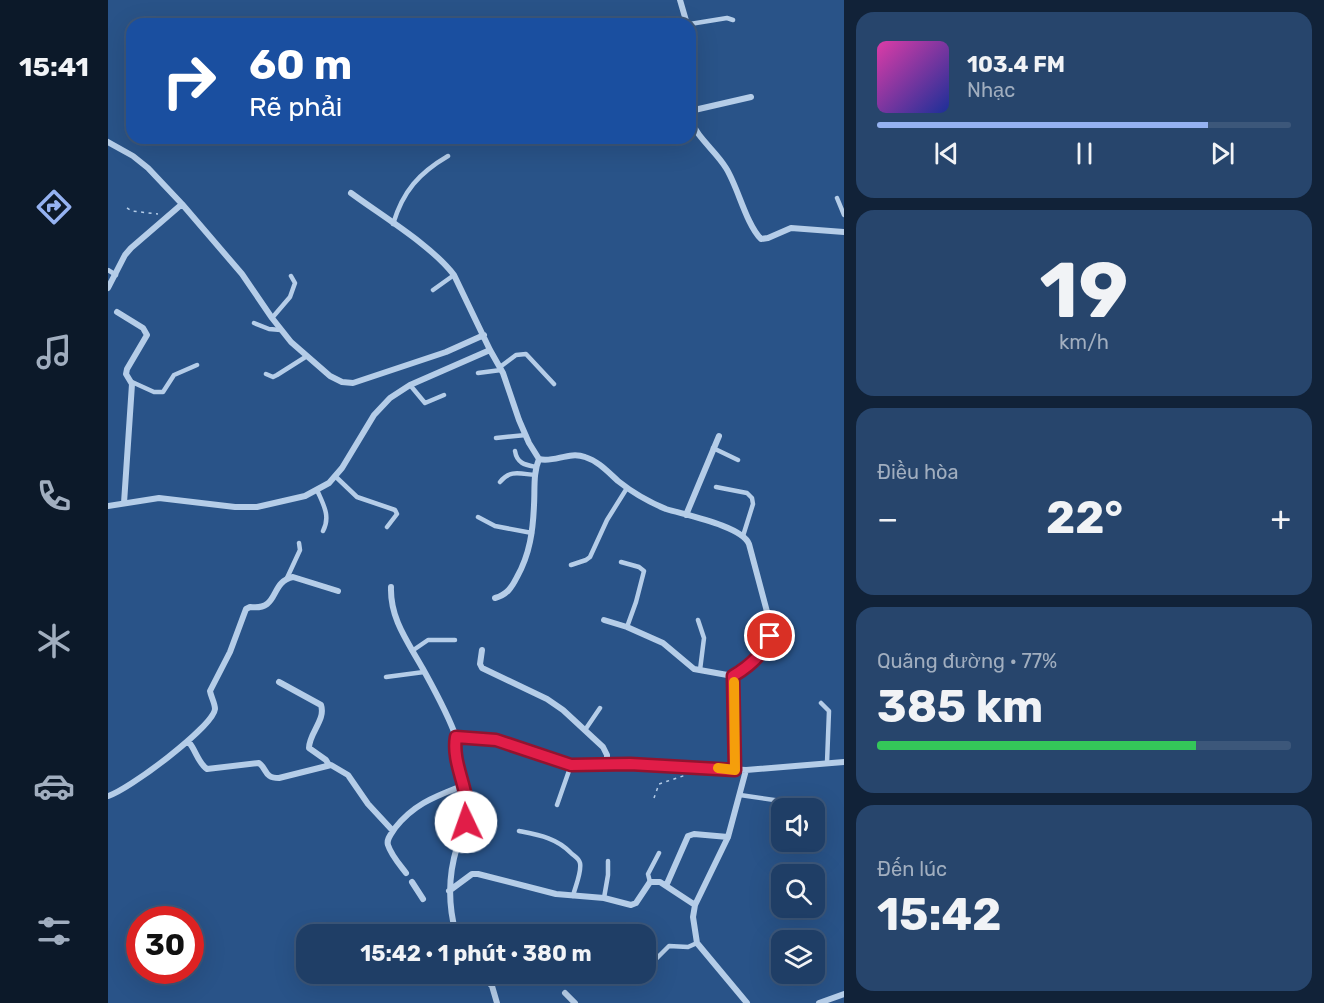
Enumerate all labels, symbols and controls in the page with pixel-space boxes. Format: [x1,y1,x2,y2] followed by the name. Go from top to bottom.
[249,40,352,90] text: 60 m
[150,42,228,120] icon: right
[19,51,89,83] text: 15:41
[967,51,1065,78] text: 103.4 FM
[967,78,1015,102] text: Nhạc
[249,91,342,123] text: Rẽ phải
[930,137,963,170] icon: previous
[1068,137,1101,170] icon: pause
[1206,137,1239,170] icon: next
[33,186,75,228] icon: directions
[1040,244,1128,337] text: 19
[1059,330,1109,354] text: km/h
[33,331,75,373] icon: music
[877,460,959,484] text: Điều hòa
[33,475,75,517] icon: phone
[1046,491,1123,544] text: 22°
[877,499,898,538] text: −
[1270,499,1291,538] text: +
[744,610,795,661] pin
[753,619,786,652] icon: arrive
[33,620,75,662] icon: climate
[877,649,1057,673] text: Quãng đường · 77%
[877,680,1043,733] text: 385 km
[33,765,75,807] icon: car
[434,790,498,854] position arrow
[771,798,825,984] map controls
[771,798,825,852] button: sound
[877,857,947,881] text: Đến lúc
[771,864,825,918] button: search
[877,888,1002,941] text: 15:42
[126,906,204,984] speed limit sign: 30
[33,910,75,952] icon: filters
[771,930,825,984] button: layers
[360,940,592,967] text: 15:42 · 1 phút · 380 m

